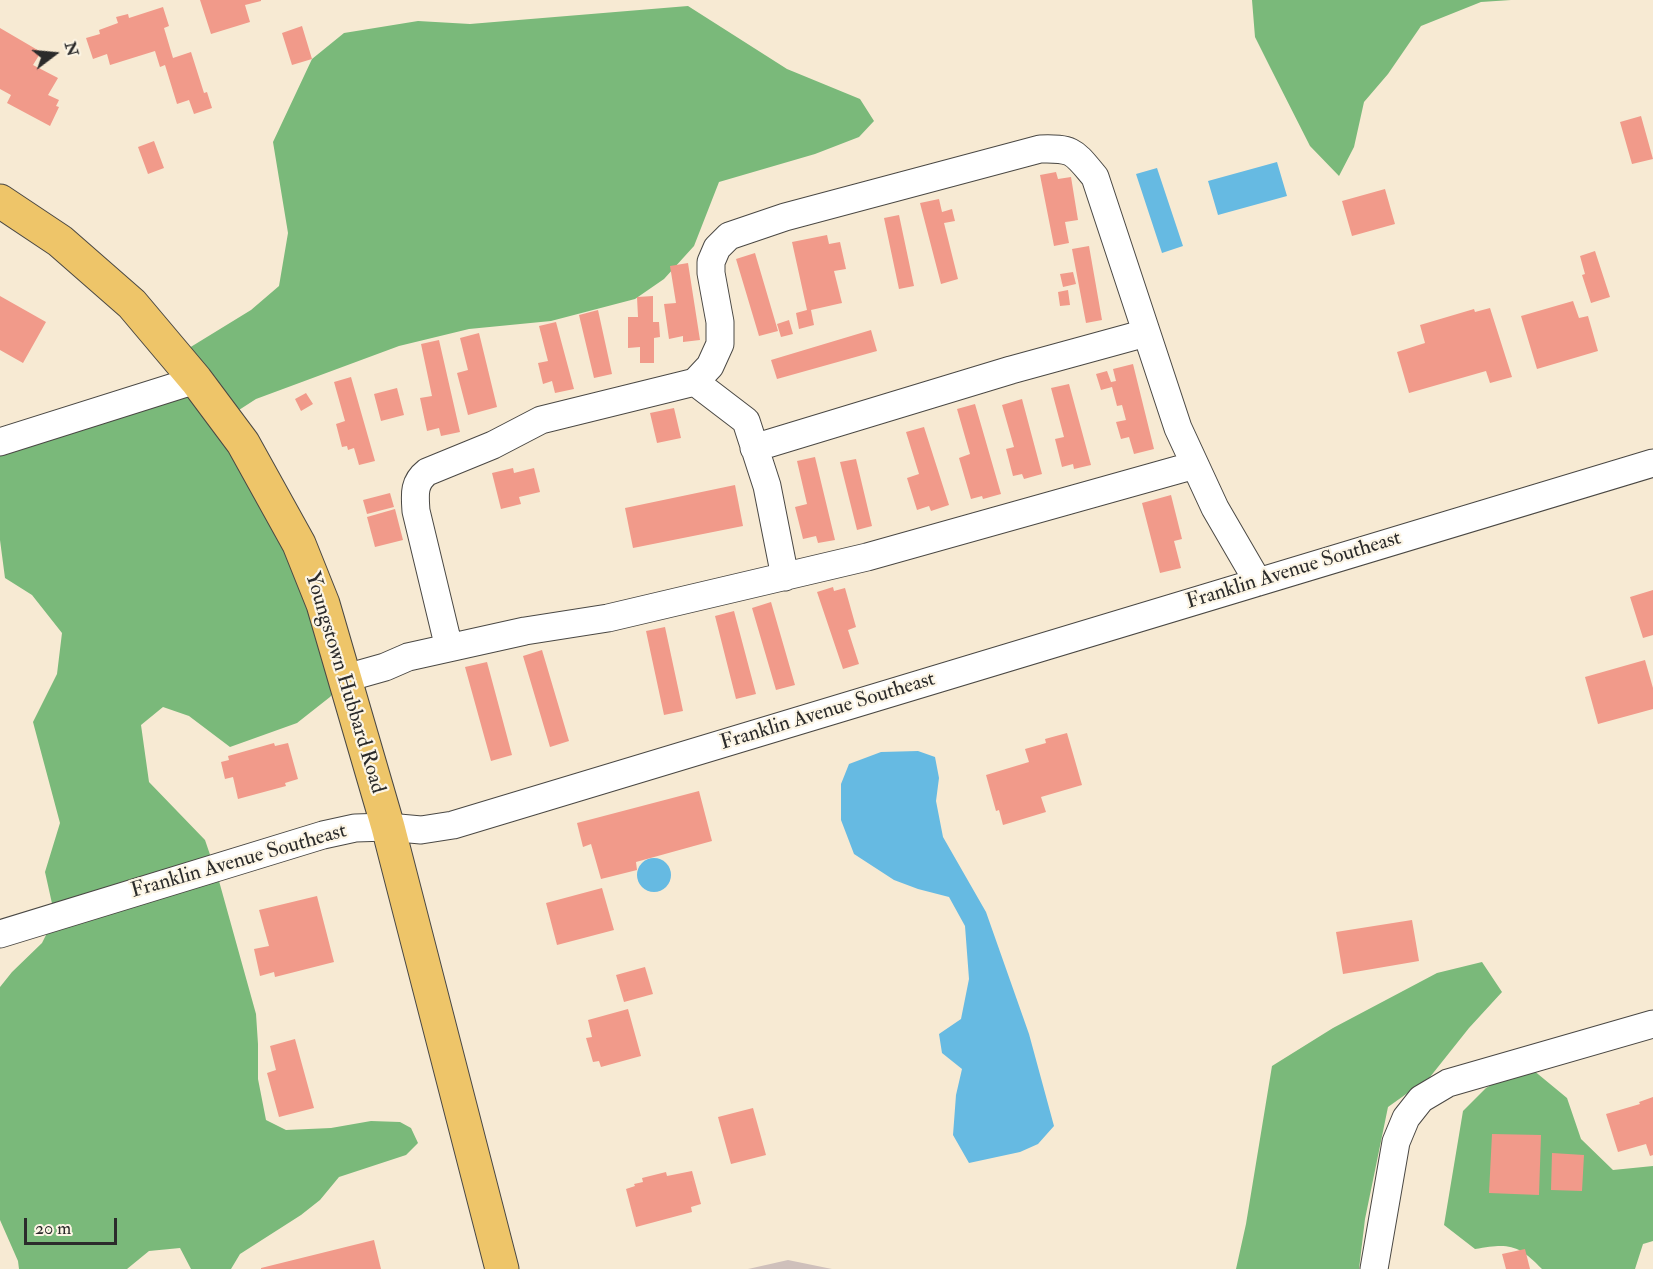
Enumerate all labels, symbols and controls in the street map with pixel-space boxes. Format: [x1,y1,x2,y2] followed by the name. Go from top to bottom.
[24,24,84,84] north arrow
[60,39,83,59] text: N
[1184,526,1404,616] street label: Franklin Avenue Southeast
[298,569,390,797] street label: Youngstown Hubbard Road
[718,667,938,757] street label: Franklin Avenue Southeast
[128,819,350,905] street label: Franklin Avenue Southeast
[27,1206,120,1244] scale bar
[35,1217,71,1240] text: 20 m

